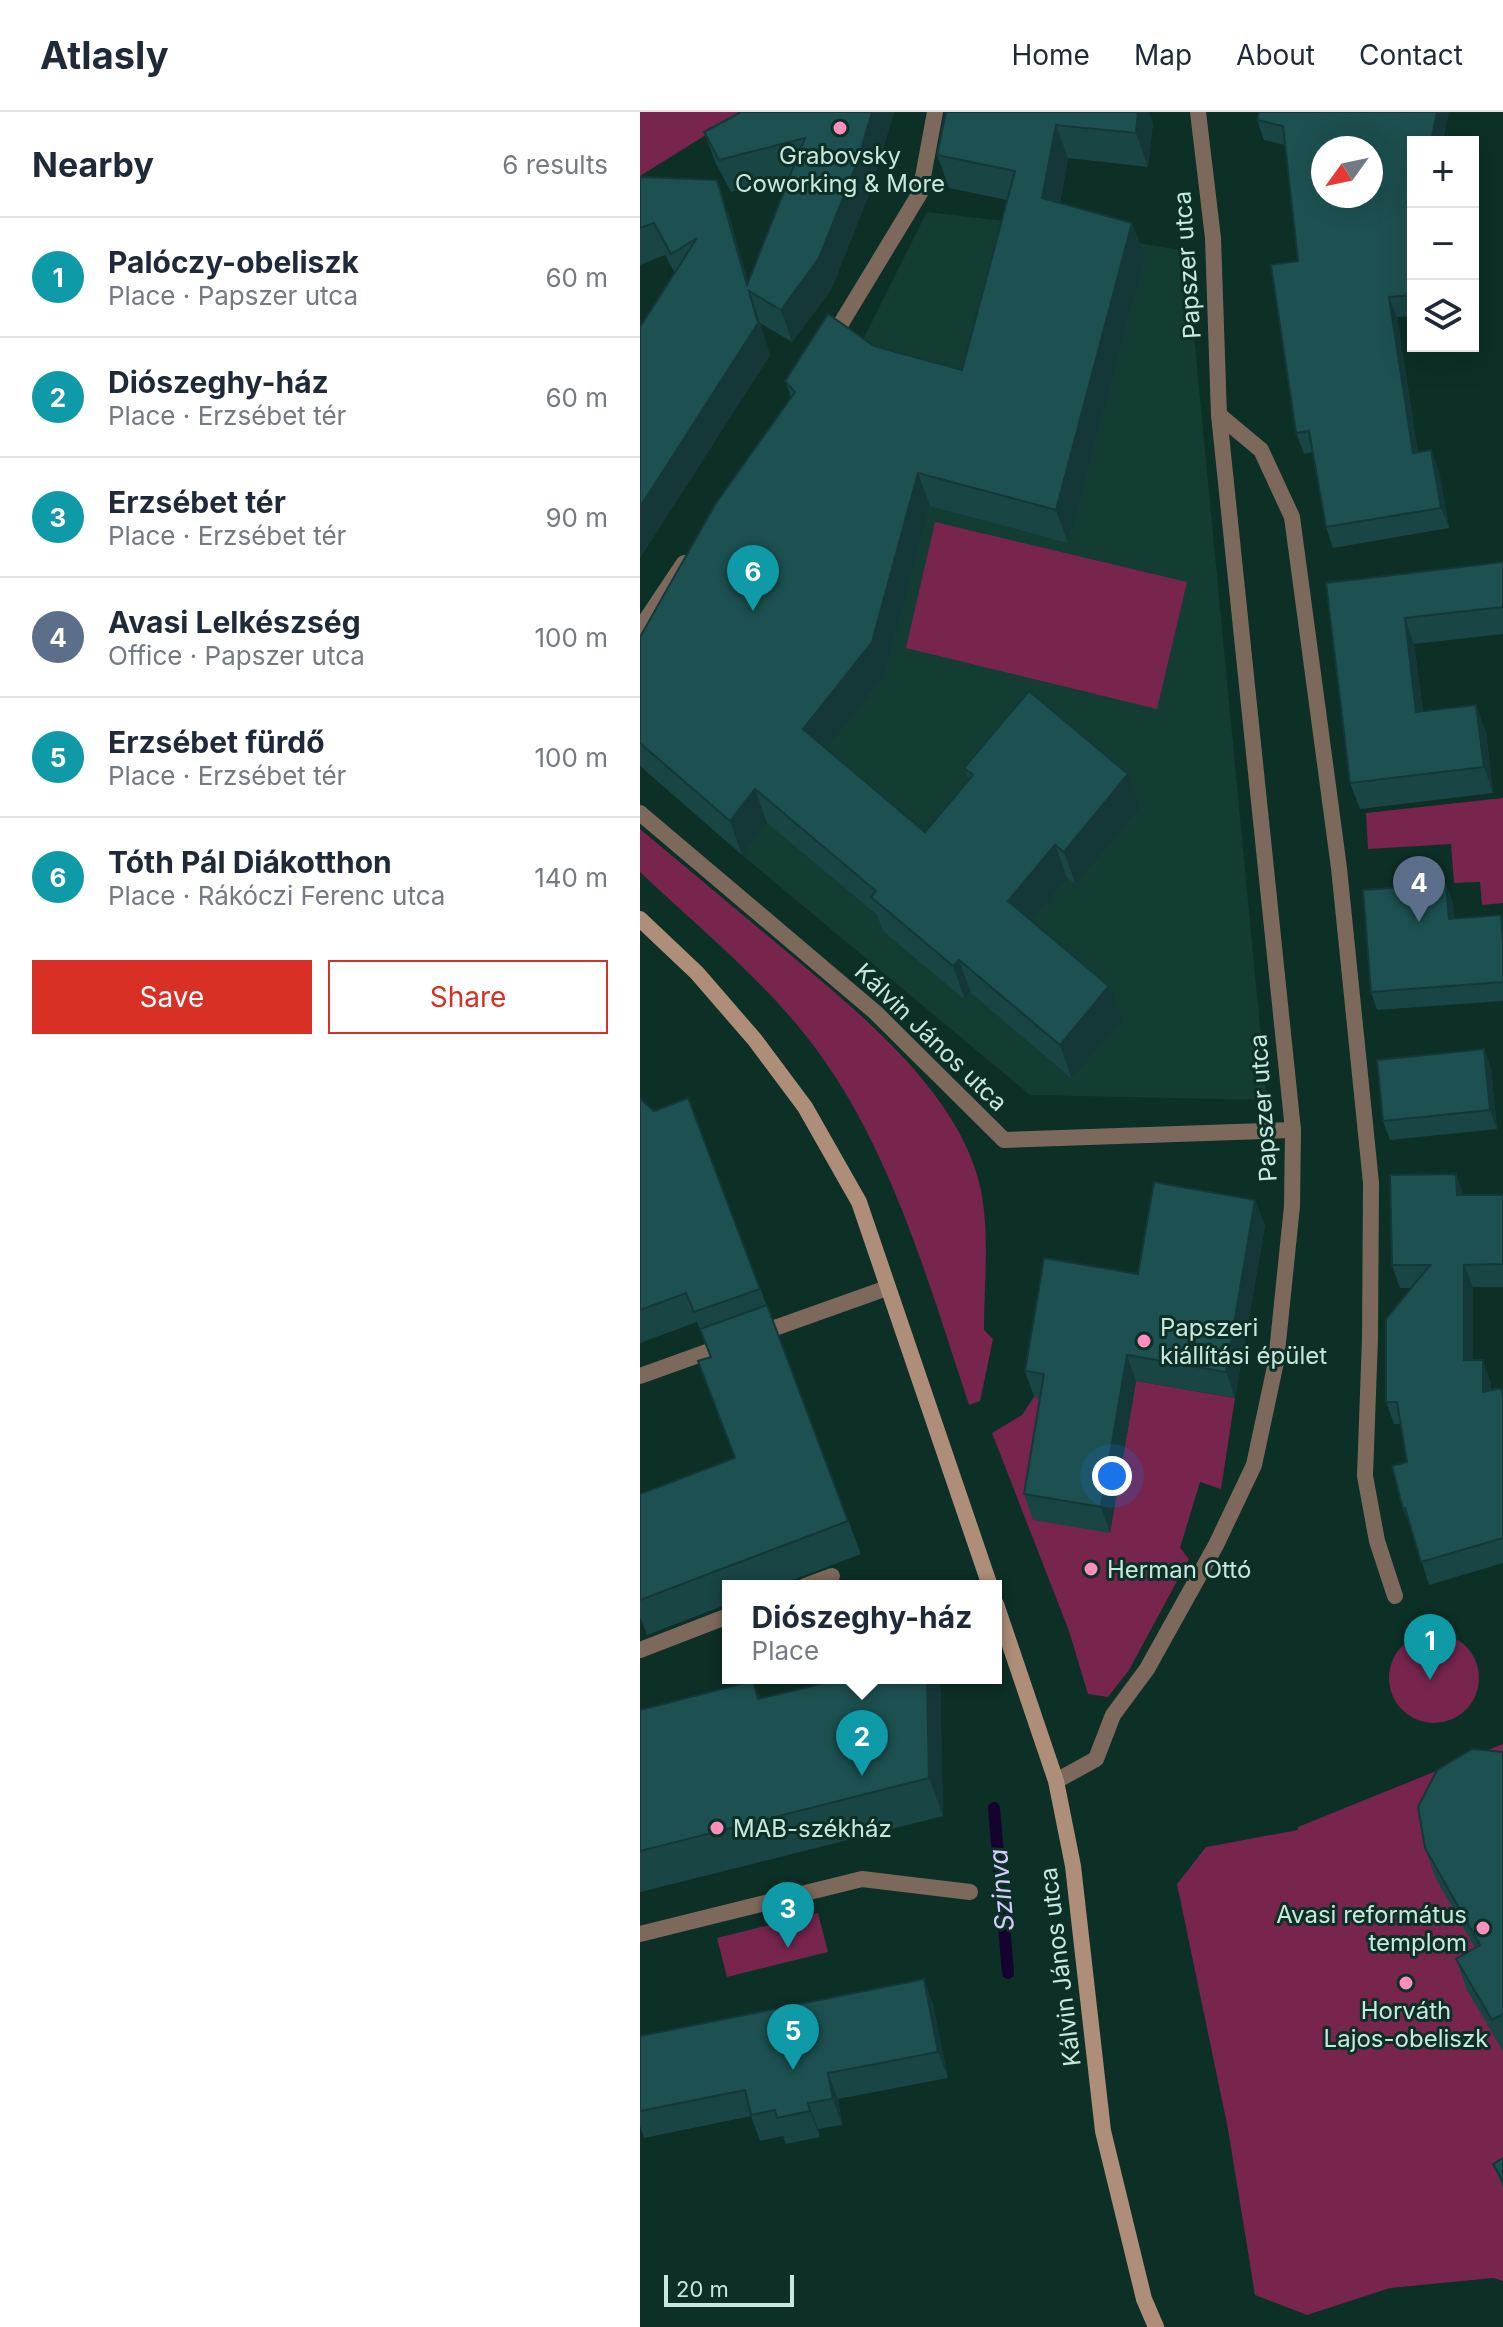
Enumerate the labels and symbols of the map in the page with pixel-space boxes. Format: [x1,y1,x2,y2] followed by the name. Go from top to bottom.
[831,119,849,137] marker: Grabovsky Coworking & More
[1311,136,1383,208] north arrow
[735,141,945,198] place label: Grabovsky Coworking & More
[1167,190,1207,340] street label: Papszer utca
[727,545,779,611] pin: 6
[1393,856,1445,922] pin: 4
[849,957,1013,1117] street label: Kálvin János utca
[1243,1033,1283,1183] street label: Papszer utca
[1160,1313,1327,1370] place label: Papszeri kiállítási épület
[1135,1332,1153,1350] marker: Papszeri kiállítási épület
[1092,1456,1132,1496] your location
[1107,1555,1251,1584] place label: Herman Ottó
[1082,1560,1100,1578] marker: Herman Ottó
[1404,1614,1456,1680] pin: 1
[836,1710,888,1776] pin: 2
[733,1814,892,1843] place label: MAB-székház
[708,1819,726,1837] marker: MAB-székház
[982,1848,1020,1932] water label: Szinva
[1033,1866,1087,2068] street label: Kálvin János utca
[762,1882,814,1948] pin: 3
[1276,1900,1467,1957] place label: Avasi református templom
[1474,1919,1492,1937] marker: Avasi református templom
[1397,1974,1415,1992] marker: Horváth Lajos-obeliszk
[1324,1996,1488,2053] place label: Horváth Lajos-obeliszk
[767,2004,819,2070] pin: 5
[664,2271,794,2307] scale bar

